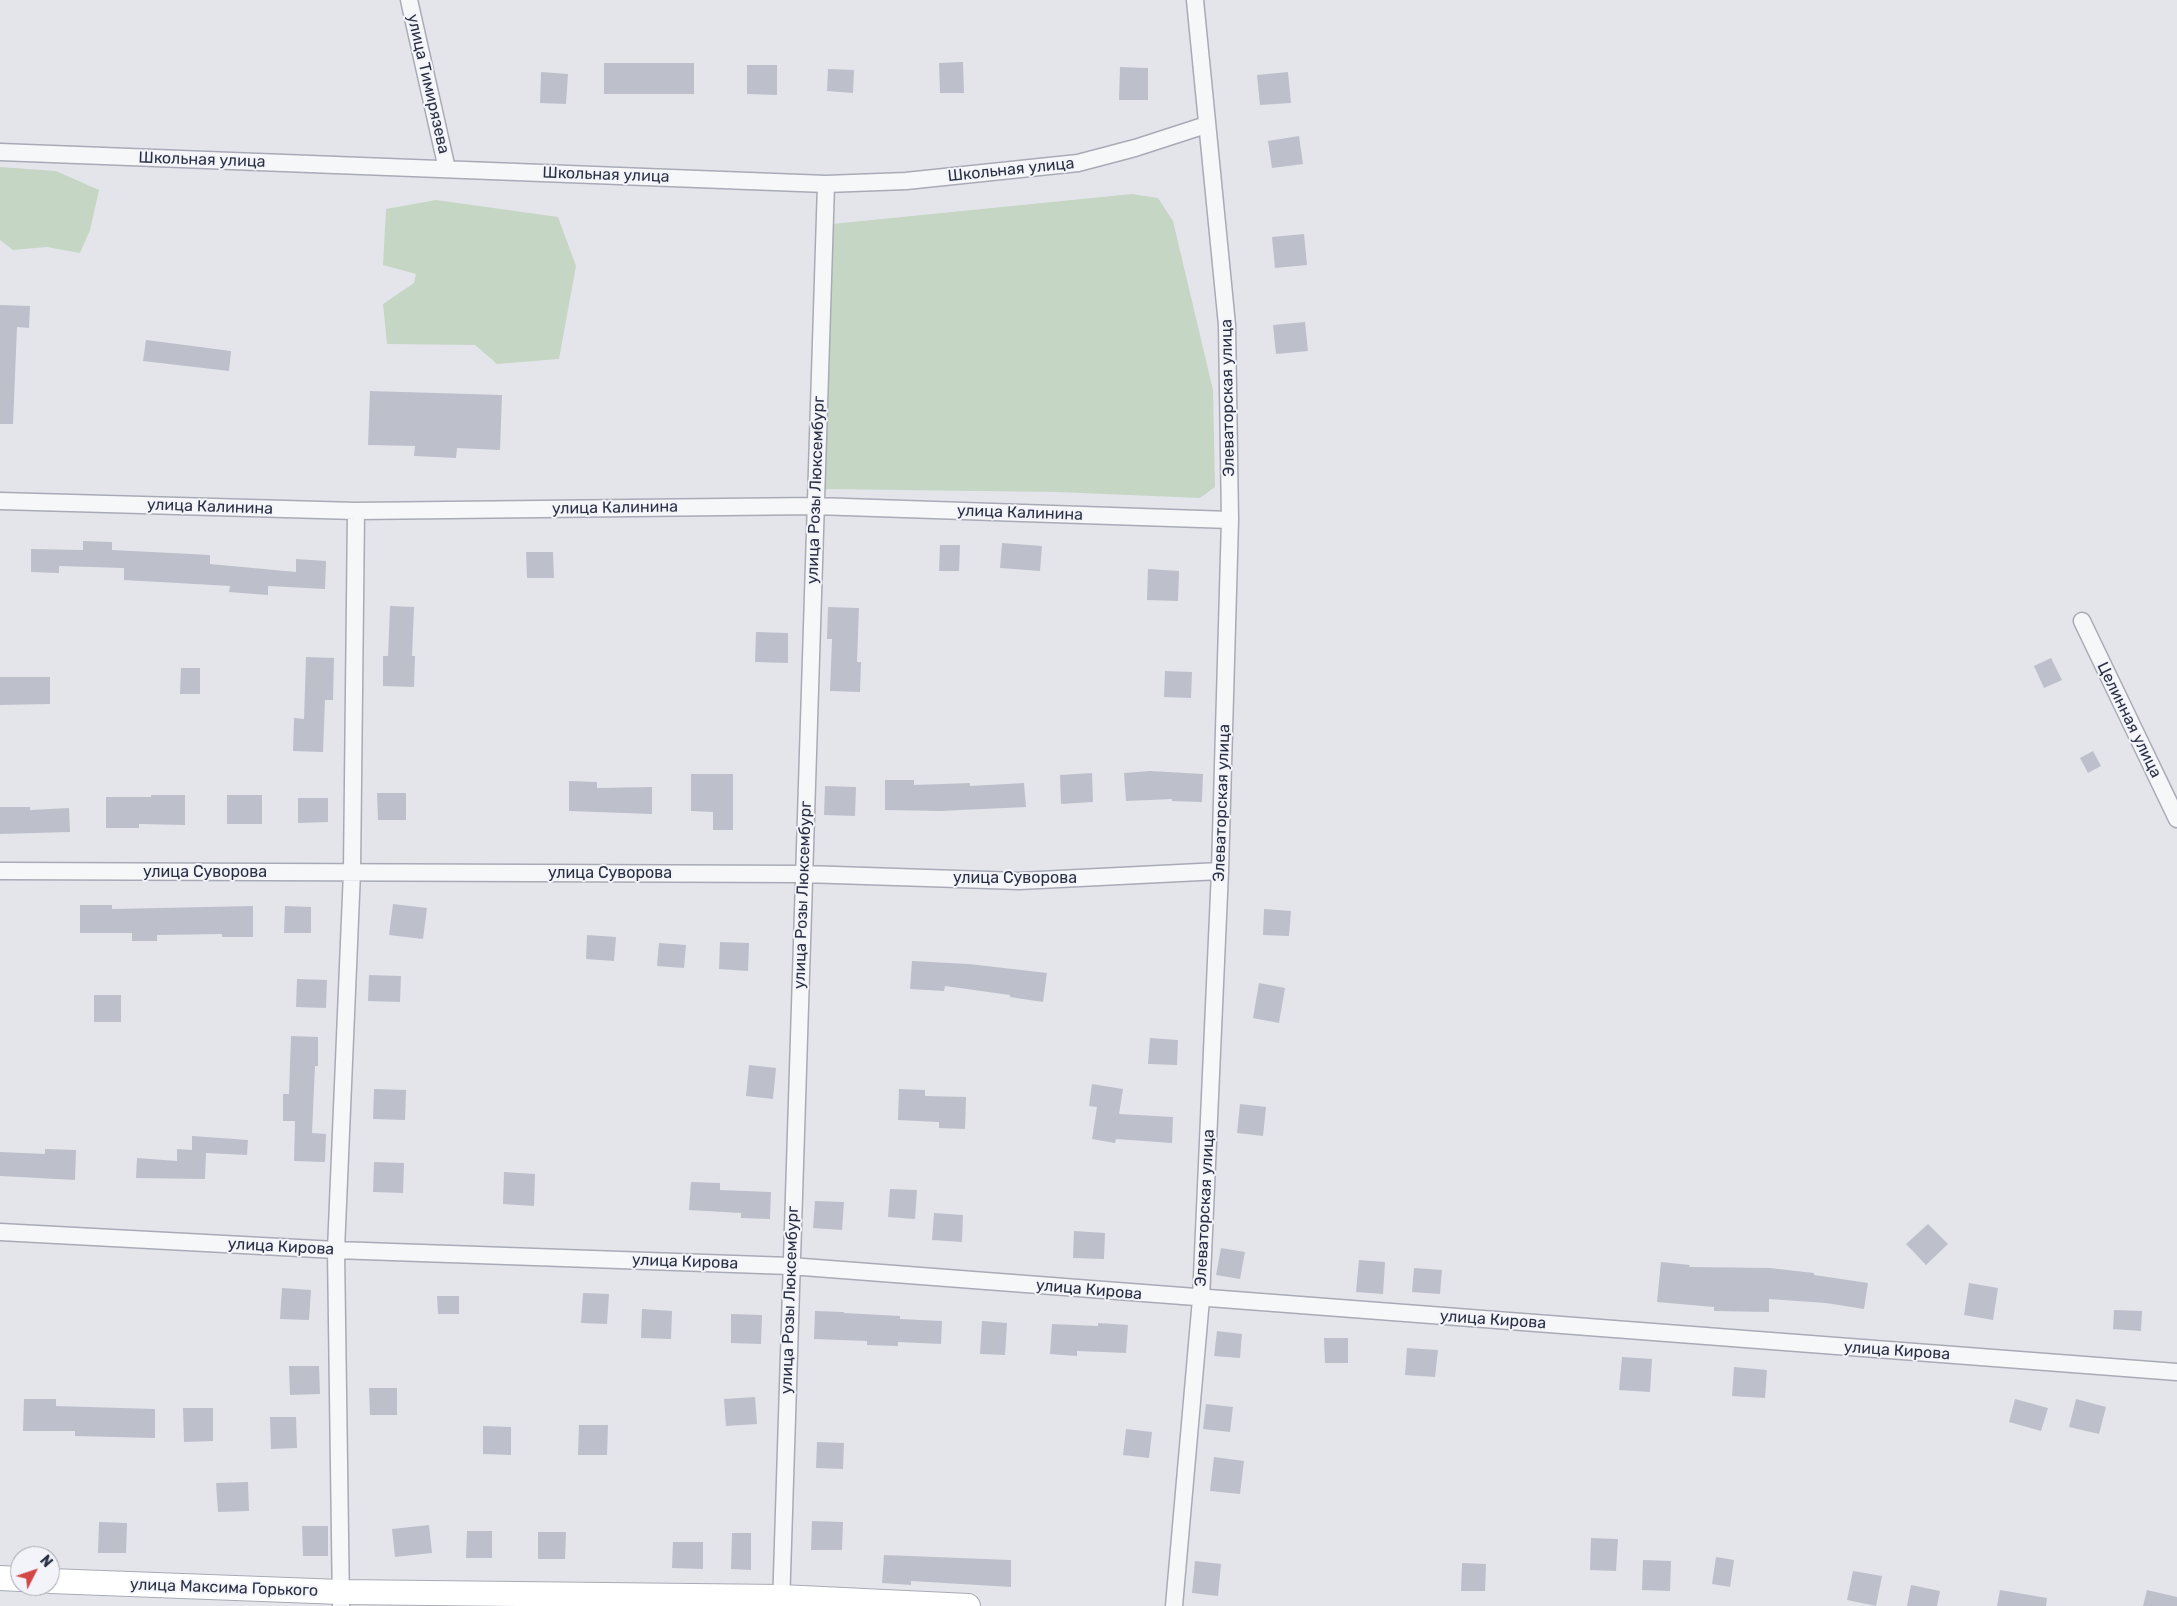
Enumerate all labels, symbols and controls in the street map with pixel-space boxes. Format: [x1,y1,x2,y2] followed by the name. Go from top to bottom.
[403,12,453,156] street label: улица Тимирязева
[138,148,266,172] street label: Школьная улица
[947,154,1075,186] street label: Школьная улица
[542,163,670,187] street label: Школьная улица
[1217,319,1239,477] street label: Элеваторская улица
[803,396,829,584] street label: улица Розы Люксембург
[147,495,273,519] street label: улица Калинина
[552,497,678,519] street label: улица Калинина
[957,501,1083,525] street label: улица Калинина
[2093,659,2165,781] street label: Целинная улица
[1210,724,1234,882] street label: Элеваторская улица
[790,801,816,989] street label: улица Розы Люксембург
[143,862,267,882] street label: улица Суворова
[548,863,672,883] street label: улица Суворова
[953,868,1077,888] street label: улица Суворова
[1191,1129,1219,1287] street label: Элеваторская улица
[777,1206,803,1394] street label: улица Розы Люксембург
[227,1235,335,1259] street label: улица Кирова
[631,1251,739,1273] street label: улица Кирова
[1035,1276,1143,1304] street label: улица Кирова
[1439,1307,1547,1333] street label: улица Кирова
[1843,1338,1951,1364] street label: улица Кирова
[10,1546,60,1596] north arrow
[36,1552,56,1571] text: N
[130,1575,318,1601] street label: улица Максима Горького

